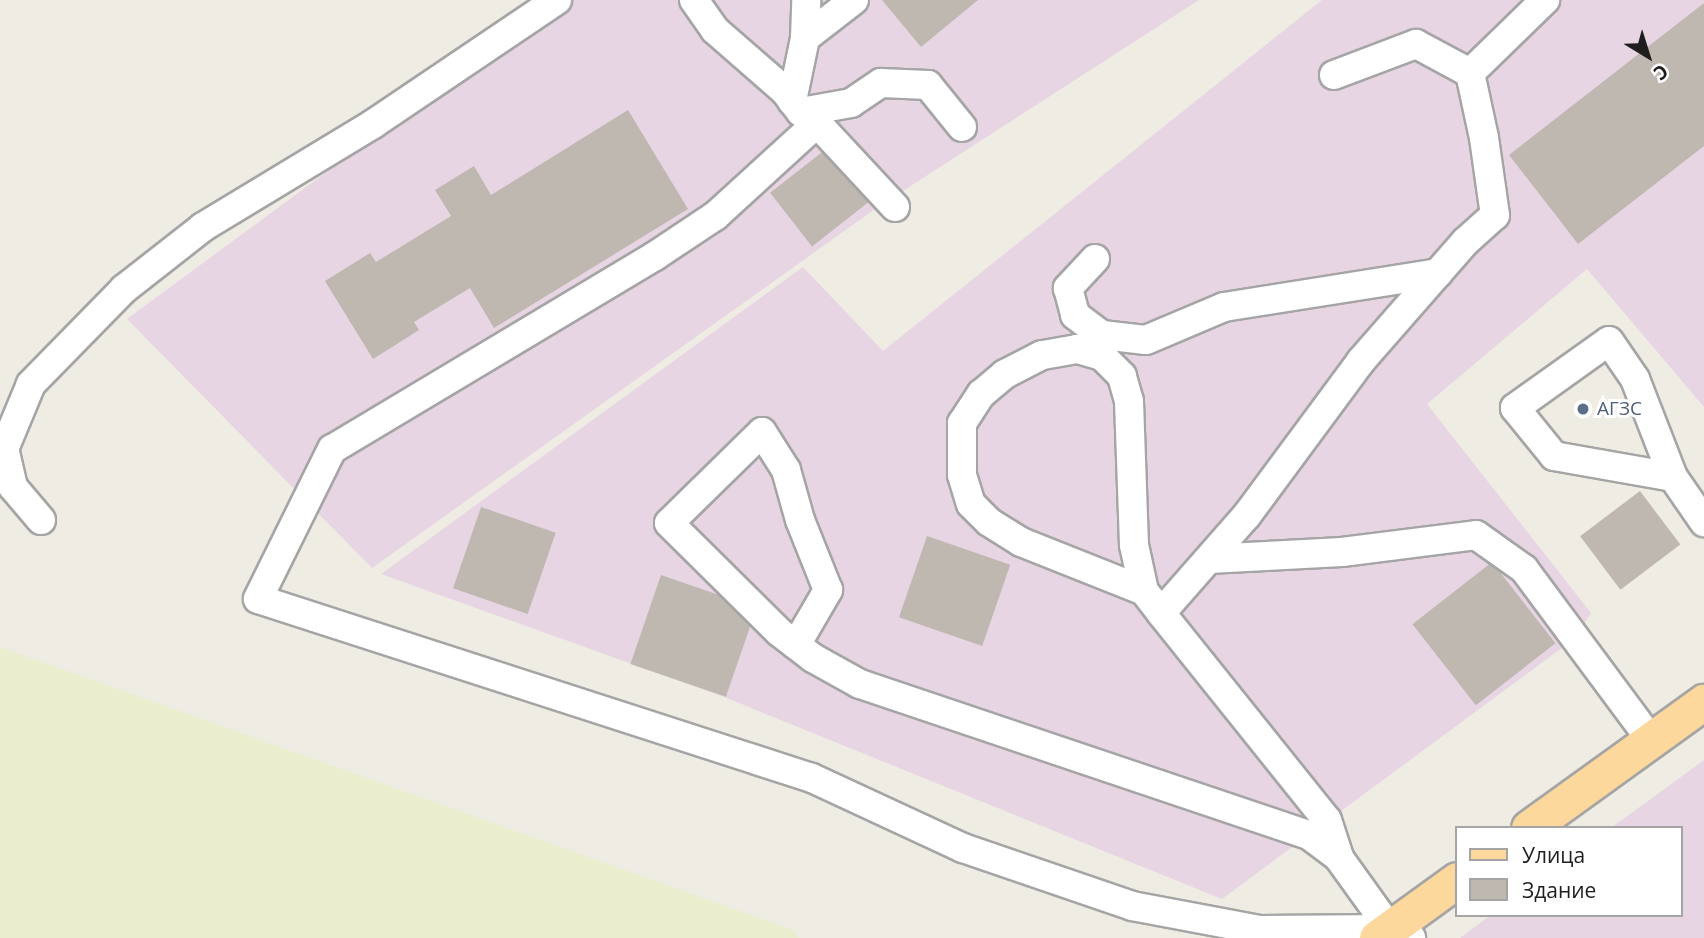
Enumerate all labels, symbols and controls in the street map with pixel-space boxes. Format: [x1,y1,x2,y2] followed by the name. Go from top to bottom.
[1613,21,1683,91] north arrow
[1648,59,1674,87] text: С
[1597,398,1642,420] place label: АГЗС
[1575,401,1591,417] marker: АГЗС
[1456,826,1683,917] legend
[1522,841,1585,869] text: Улица
[1522,876,1596,904] text: Здание

